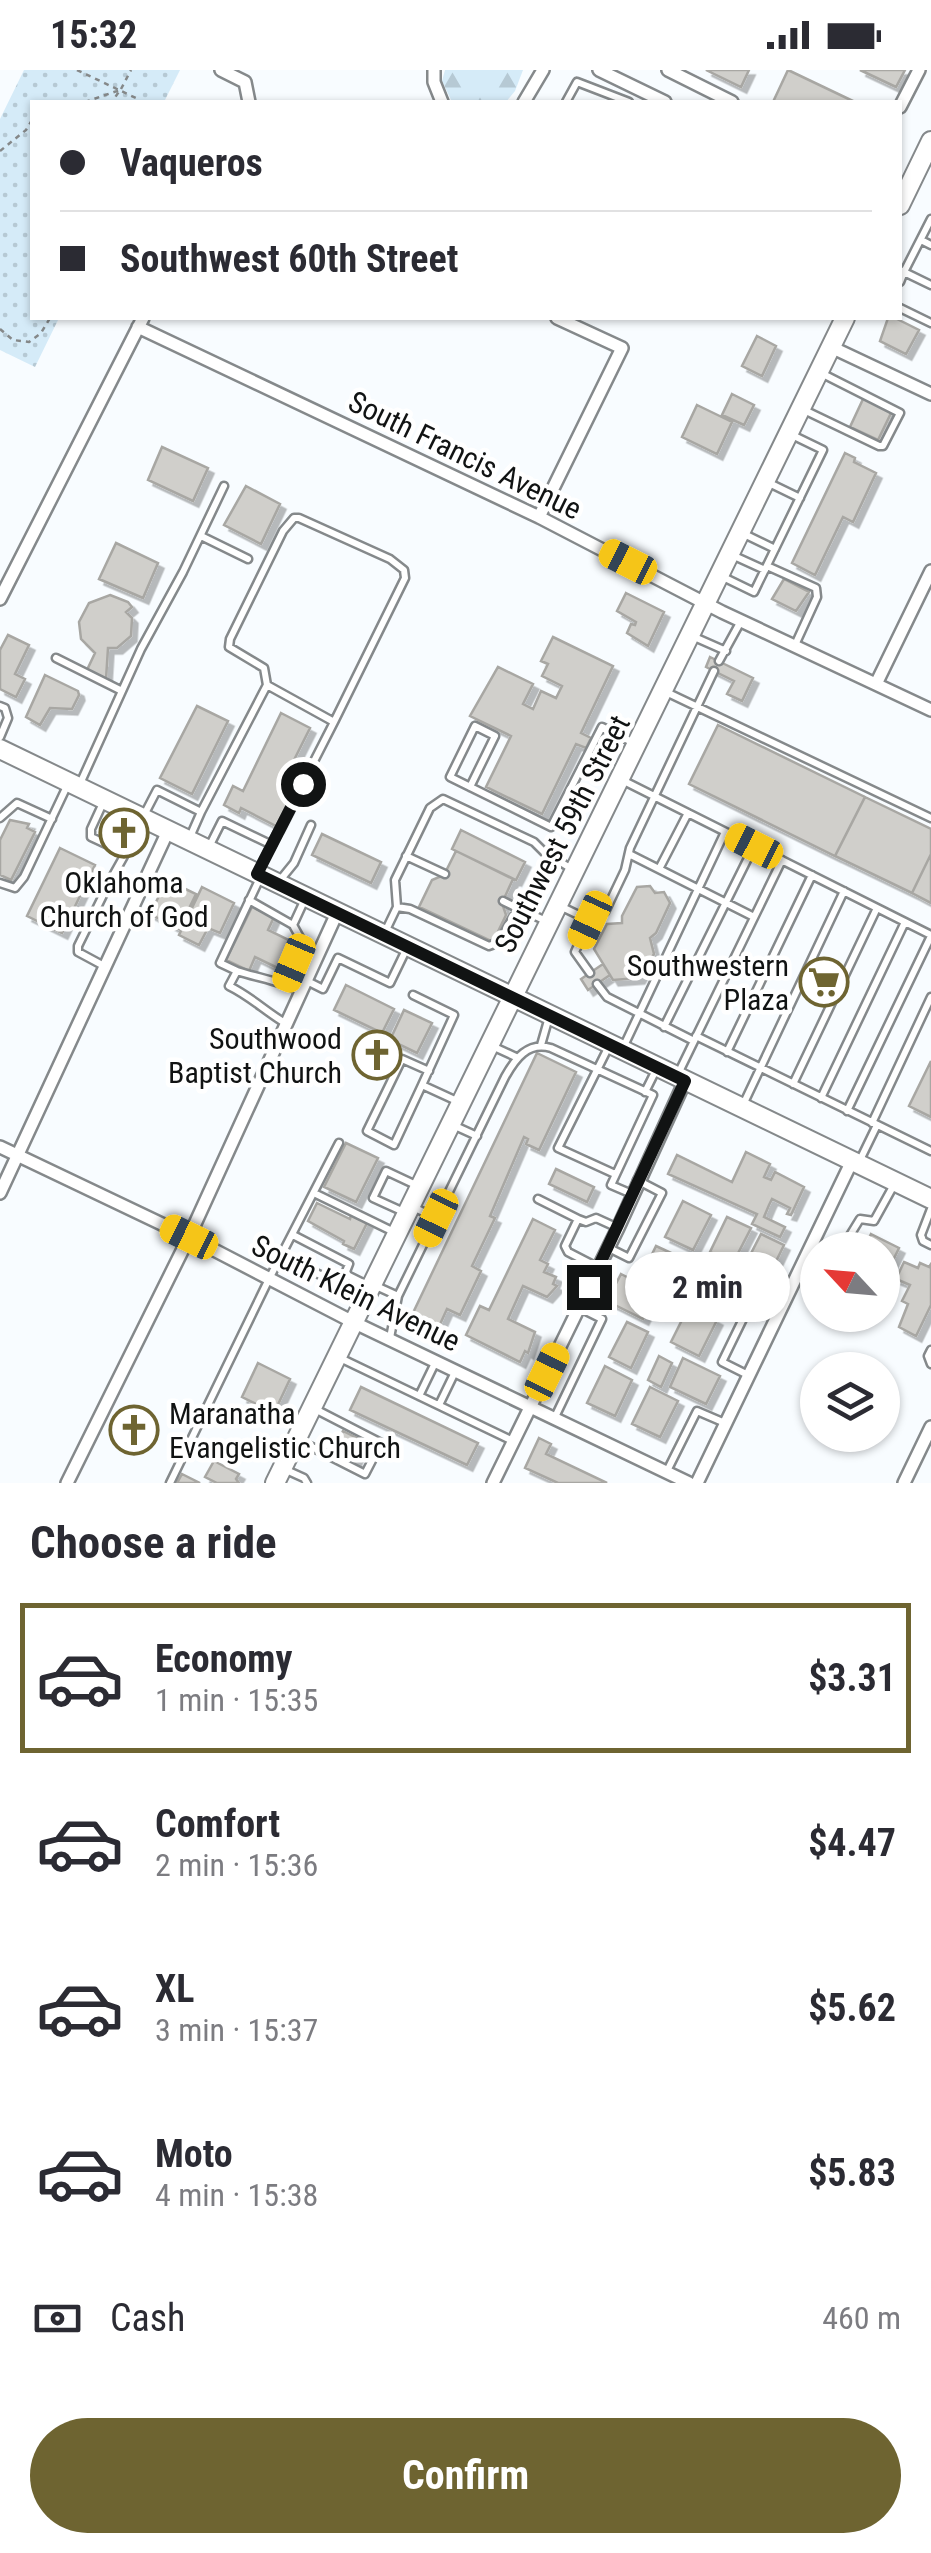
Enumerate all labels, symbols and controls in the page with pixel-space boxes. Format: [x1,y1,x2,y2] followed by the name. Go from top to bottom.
[50,13,137,57] text: 15:32
[120,141,263,185] text: Vaqueros
[120,237,458,281] text: Southwest 60th Street
[343,383,587,527] street label: South Francis Avenue
[594,535,662,589] car
[487,709,637,959] street label: Southwest 59th Street
[281,762,326,807] route start
[98,807,150,859] church icon: Oklahoma Church of God
[720,819,788,873] car
[39,865,209,934] place label: Oklahoma Church of God
[564,886,616,954] car
[268,930,320,996] car
[627,948,789,1017] place label: Southwestern Plaza
[798,956,850,1008] supermarket icon: Southwestern Plaza
[168,1021,342,1090] place label: Southwood Baptist Church
[351,1029,403,1081] church icon: Southwood Baptist Church
[409,1184,463,1252] car
[155,1210,223,1264] car
[246,1227,466,1359] street label: South Klein Avenue
[800,1232,900,1332] north arrow
[800,1232,900,1452] map controls
[624,1252,789,1322] callout: 2 min
[567,1265,612,1310] route end
[672,1268,743,1306] text: 2 min
[520,1338,574,1406] car
[800,1352,900,1452] button: layers
[169,1396,401,1465] place label: Maranatha Evangelistic Church
[108,1404,160,1456] church icon: Maranatha Evangelistic Church
[30,1516,277,1569] text: Choose a ride
[35,1633,125,1723] icon: car
[155,1637,292,1681] text: Economy
[808,1656,896,1700] text: $3.31
[155,1681,318,1719] text: 1 min · 15:35
[35,1798,125,1888] icon: car
[155,1802,280,1846] text: Comfort
[808,1821,896,1865] text: $4.47
[155,1846,318,1884] text: 2 min · 15:36
[35,1963,125,2053] icon: car
[155,1967,194,2011] text: XL
[808,1986,896,2030] text: $5.62
[155,2011,318,2049] text: 3 min · 15:37
[35,2128,125,2218] icon: car
[155,2132,233,2176] text: Moto
[808,2151,896,2195] text: $5.83
[155,2176,318,2214] text: 4 min · 15:38
[30,2291,85,2346] icon: cash
[110,2296,185,2340] text: Cash
[822,2299,901,2337] text: 460 m
[30,2418,901,2533] button: Confirm

